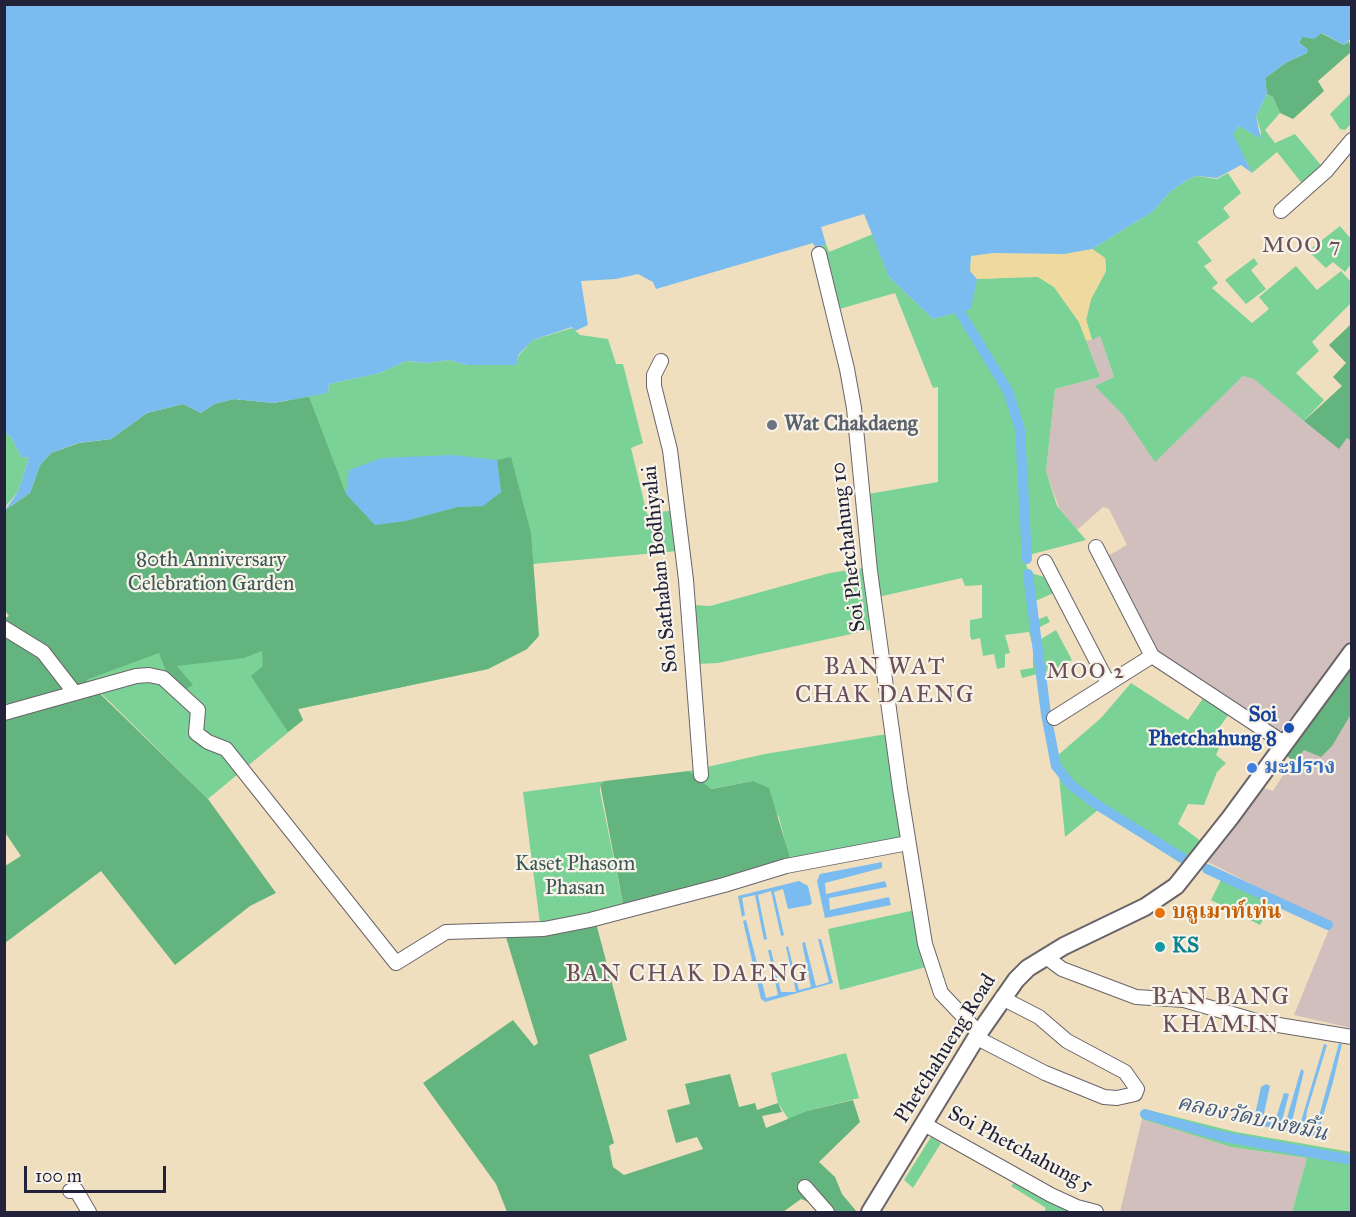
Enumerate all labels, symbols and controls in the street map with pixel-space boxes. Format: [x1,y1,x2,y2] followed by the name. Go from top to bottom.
[1262,234,1342,260] district label: MOO 7
[784,412,918,438] place label: Wat Chakdaeng
[765,418,779,432] marker: Wat Chakdaeng
[826,461,872,633] street label: Soi Phetchahung 10
[638,464,684,674] street label: Soi Sathaban Bodhiyalai
[128,548,294,598] park label: 80th Anniversary Celebration Garden
[795,654,975,710] district label: BAN WAT CHAK DAENG
[1046,660,1126,686] district label: MOO 2
[1148,703,1277,753] place label: Soi Phetchahung 8
[1282,721,1296,735] marker: Soi Phetchahung 8
[1264,755,1335,781] place label: มะปราง
[1245,761,1259,775] marker: มะปราง
[515,852,635,902] park label: Kaset Phasom Phasan
[1172,900,1281,926] place label: บลูเมาท์เท่น
[1153,906,1167,920] marker: บลูเมาท์เท่น
[1172,934,1199,960] place label: KS
[1153,940,1167,954] marker: KS
[565,961,809,989] district label: BAN CHAK DAENG
[890,970,1002,1128] street label: Phetchahueng Road
[1151,984,1291,1040] district label: BAN BANG KHAMIN
[1174,1090,1330,1148] water label: คลองวัดบางขมิ้น
[943,1101,1097,1199] street label: Soi Phetchahung 5
[27,1154,170,1192] scale bar
[35,1165,82,1187] text: 100 m

